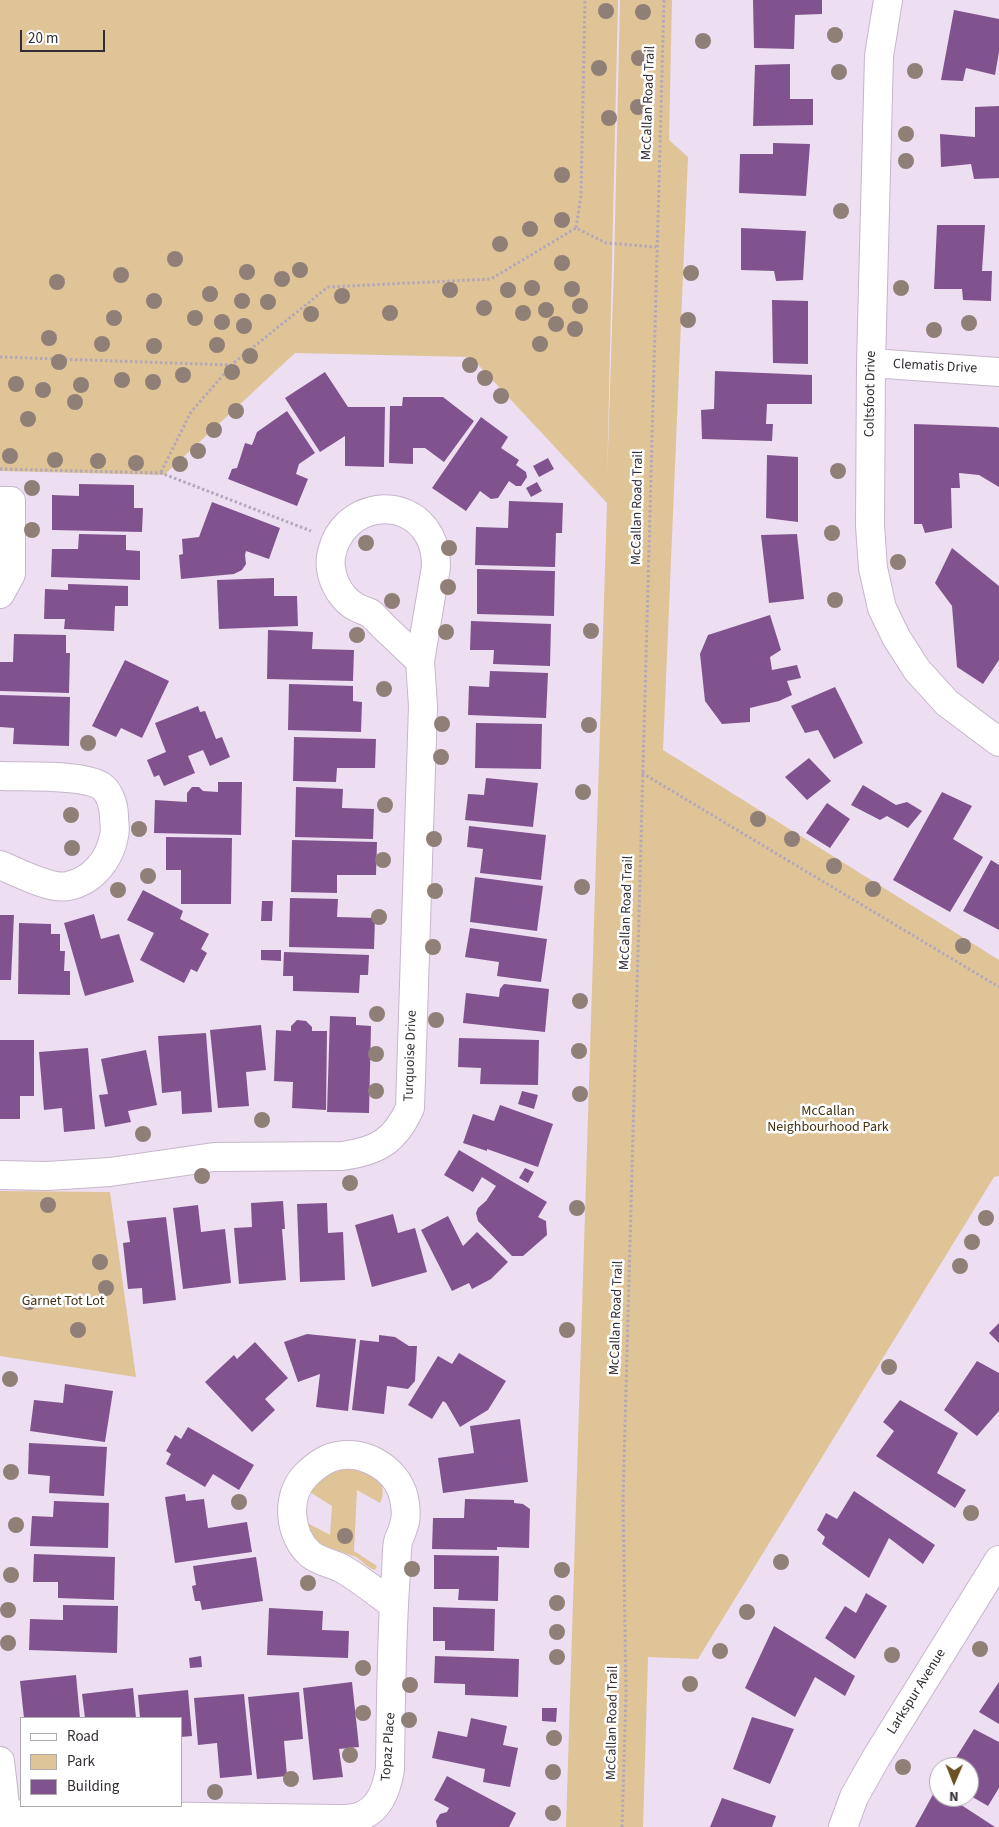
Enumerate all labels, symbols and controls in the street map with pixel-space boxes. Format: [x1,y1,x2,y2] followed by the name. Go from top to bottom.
[22,20,108,52] scale bar
[28,28,58,49] text: 20 m
[639,45,659,161] street label: McCallan Road Trail
[862,351,880,437] street label: Coltsfoot Drive
[893,356,977,378] street label: Clematis Drive
[629,451,647,565] street label: McCallan Road Trail
[617,855,637,971] street label: McCallan Road Trail
[401,1010,421,1102] street label: Turquoise Drive
[767,1104,889,1136] park label: McCallan Neighbourhood Park
[607,1260,627,1376] street label: McCallan Road Trail
[22,1294,104,1310] park label: Garnet Tot Lot
[884,1646,950,1738] street label: Larkspur Avenue
[604,1666,622,1780] street label: McCallan Road Trail
[378,1712,400,1782] street label: Topaz Place
[20,1717,182,1807] legend
[67,1726,99,1747] text: Road
[67,1751,95,1772] text: Park
[929,1757,979,1807] north arrow
[67,1776,119,1797] text: Building
[949,1786,959,1806] text: N

